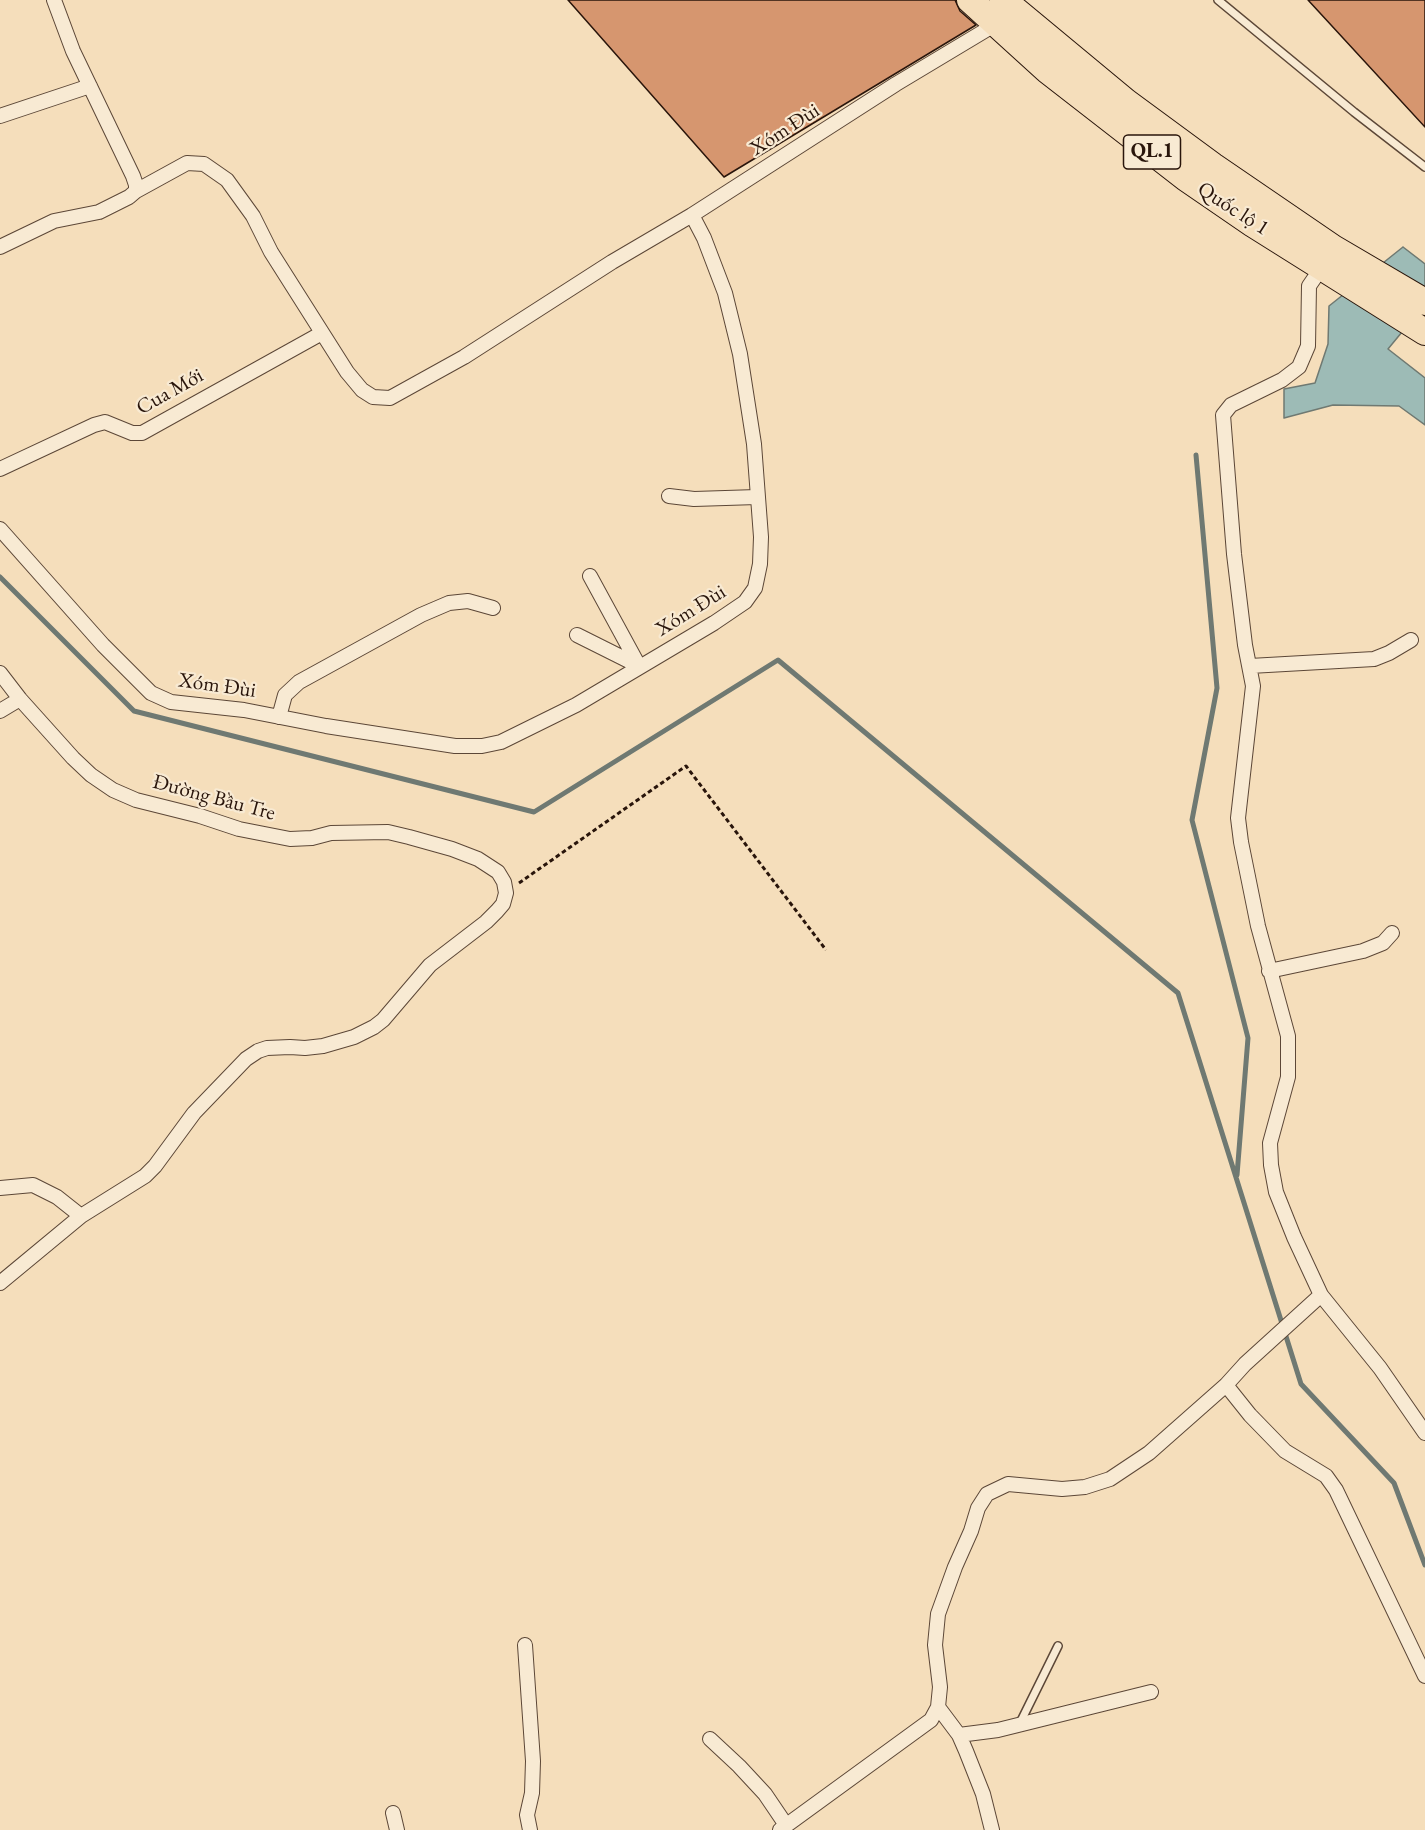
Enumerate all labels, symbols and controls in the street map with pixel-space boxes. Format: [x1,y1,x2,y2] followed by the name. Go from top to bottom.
[746,98,824,162] street label: Xóm Đùi
[1124,135,1180,169] road number: QL.1
[1193,177,1273,241] street label: Quốc lộ 1
[132,363,208,421] street label: Cua Mới
[651,580,731,642] street label: Xóm Đùi
[177,668,257,704] street label: Xóm Đùi
[150,770,278,826] street label: Đường Bầu Tre

